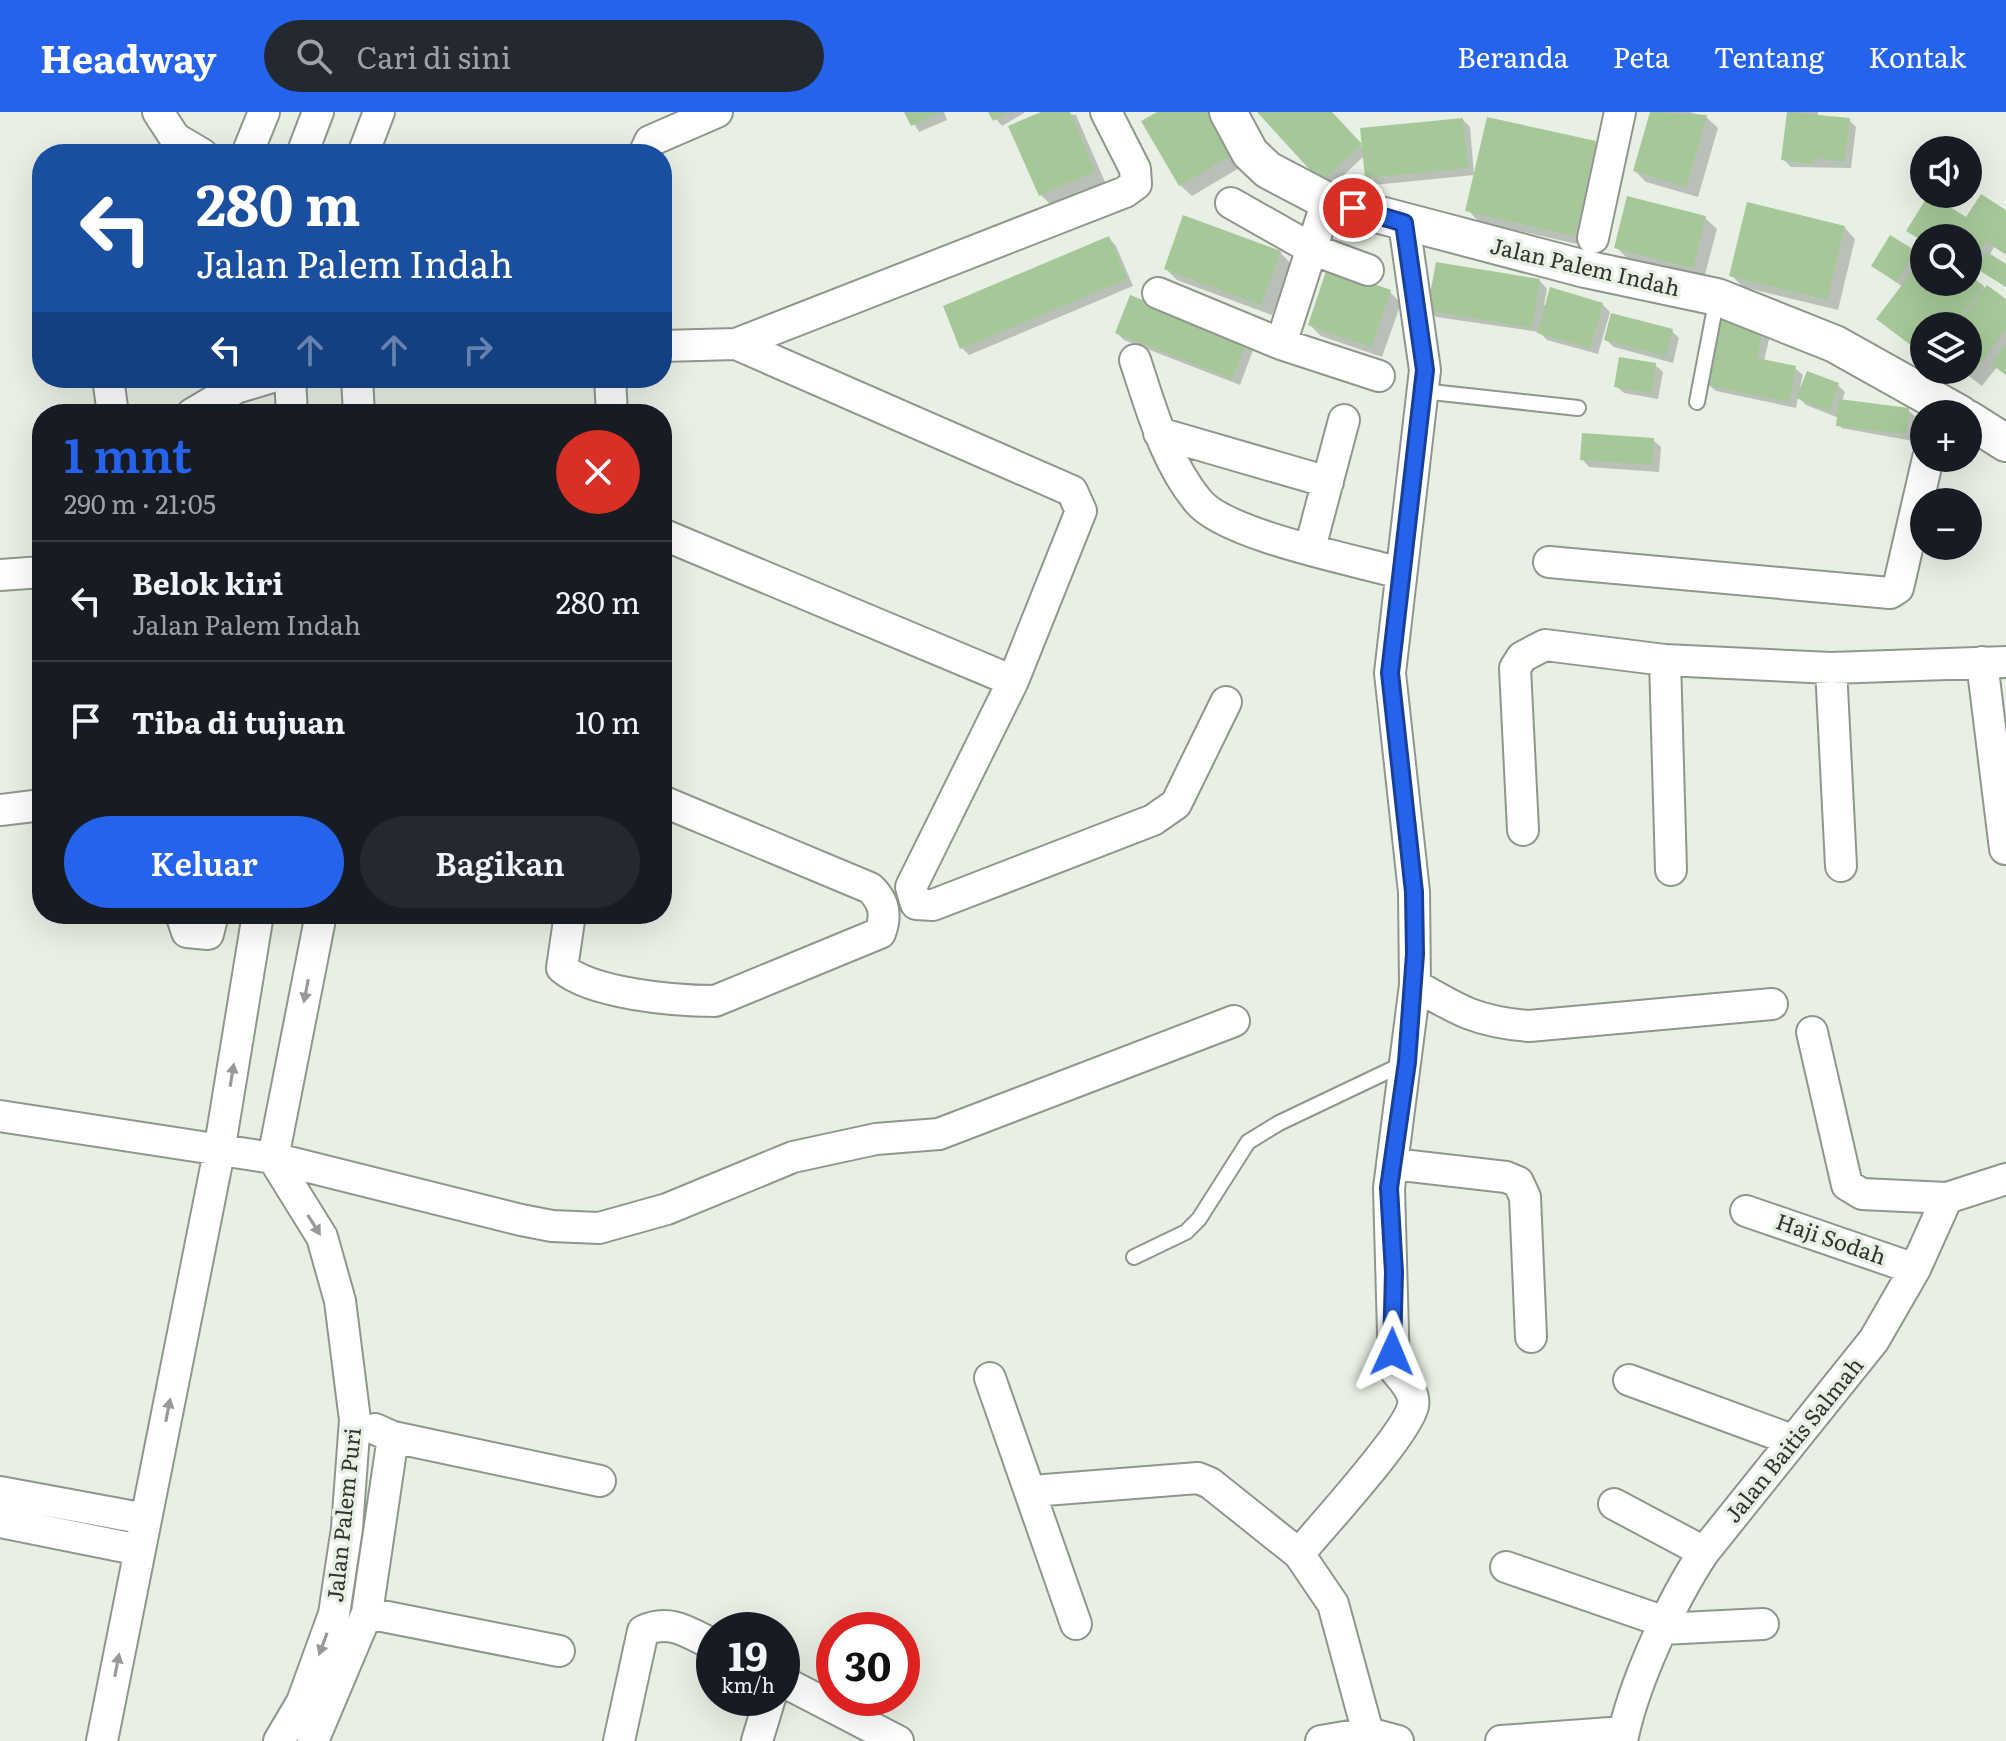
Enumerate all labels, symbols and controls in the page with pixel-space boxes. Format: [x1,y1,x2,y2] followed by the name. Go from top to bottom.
[264,20,824,92] search box
[40,28,216,85] text: Headway
[292,34,336,78] icon: search
[356,34,511,78] text: Cari di sini
[1457,35,1569,77] text: Beranda
[1613,35,1670,77] text: Peta
[1714,35,1824,77] text: Tentang
[1868,35,1966,77] text: Kontak
[1910,136,1982,560] map controls
[1910,136,1982,208] button: sound
[196,160,361,243] text: 280 m
[1319,174,1387,242] pin
[64,176,168,280] icon: left
[1331,186,1375,230] icon: arrive
[1910,224,1982,296] button: search
[1487,228,1683,303] street label: Jalan Palem Indah
[196,236,513,289] text: Jalan Palem Indah
[1910,312,1982,384] button: layers
[204,328,248,372] icon: left
[288,328,332,372] icon: ahead
[372,328,416,372] icon: ahead
[456,328,500,372] icon: right
[1910,400,1982,472] button: +
[64,417,192,488] text: 1 mnt
[556,430,640,514] button: close
[64,483,216,522] text: 290 m · 21:05
[1910,488,1982,560] button: −
[132,560,283,604] text: Belok kiri
[64,579,108,623] icon: left
[556,579,640,623] text: 280 m
[132,604,361,643] text: Jalan Palem Indah
[64,699,108,743] icon: arrive
[132,699,345,743] text: Tiba di tujuan
[575,699,640,743] text: 10 m
[64,816,344,908] button: Keluar
[360,816,640,908] button: Bagikan
[299,978,311,1003] one-way arrow
[226,1062,238,1087] one-way arrow
[1772,1203,1891,1272] street label: Haji Sodah
[307,1214,321,1236] one-way arrow
[1350,1310,1434,1394] position arrow
[1716,1349,1870,1529] street label: Jalan Baitis Salmah
[162,1397,175,1422] one-way arrow
[317,1426,368,1604] street label: Jalan Palem Puri
[816,1612,920,1716] speed limit sign: 30
[728,1624,768,1683] text: 19
[316,1632,329,1656] one-way arrow
[111,1652,124,1677] one-way arrow
[721,1669,775,1699] text: km/h

